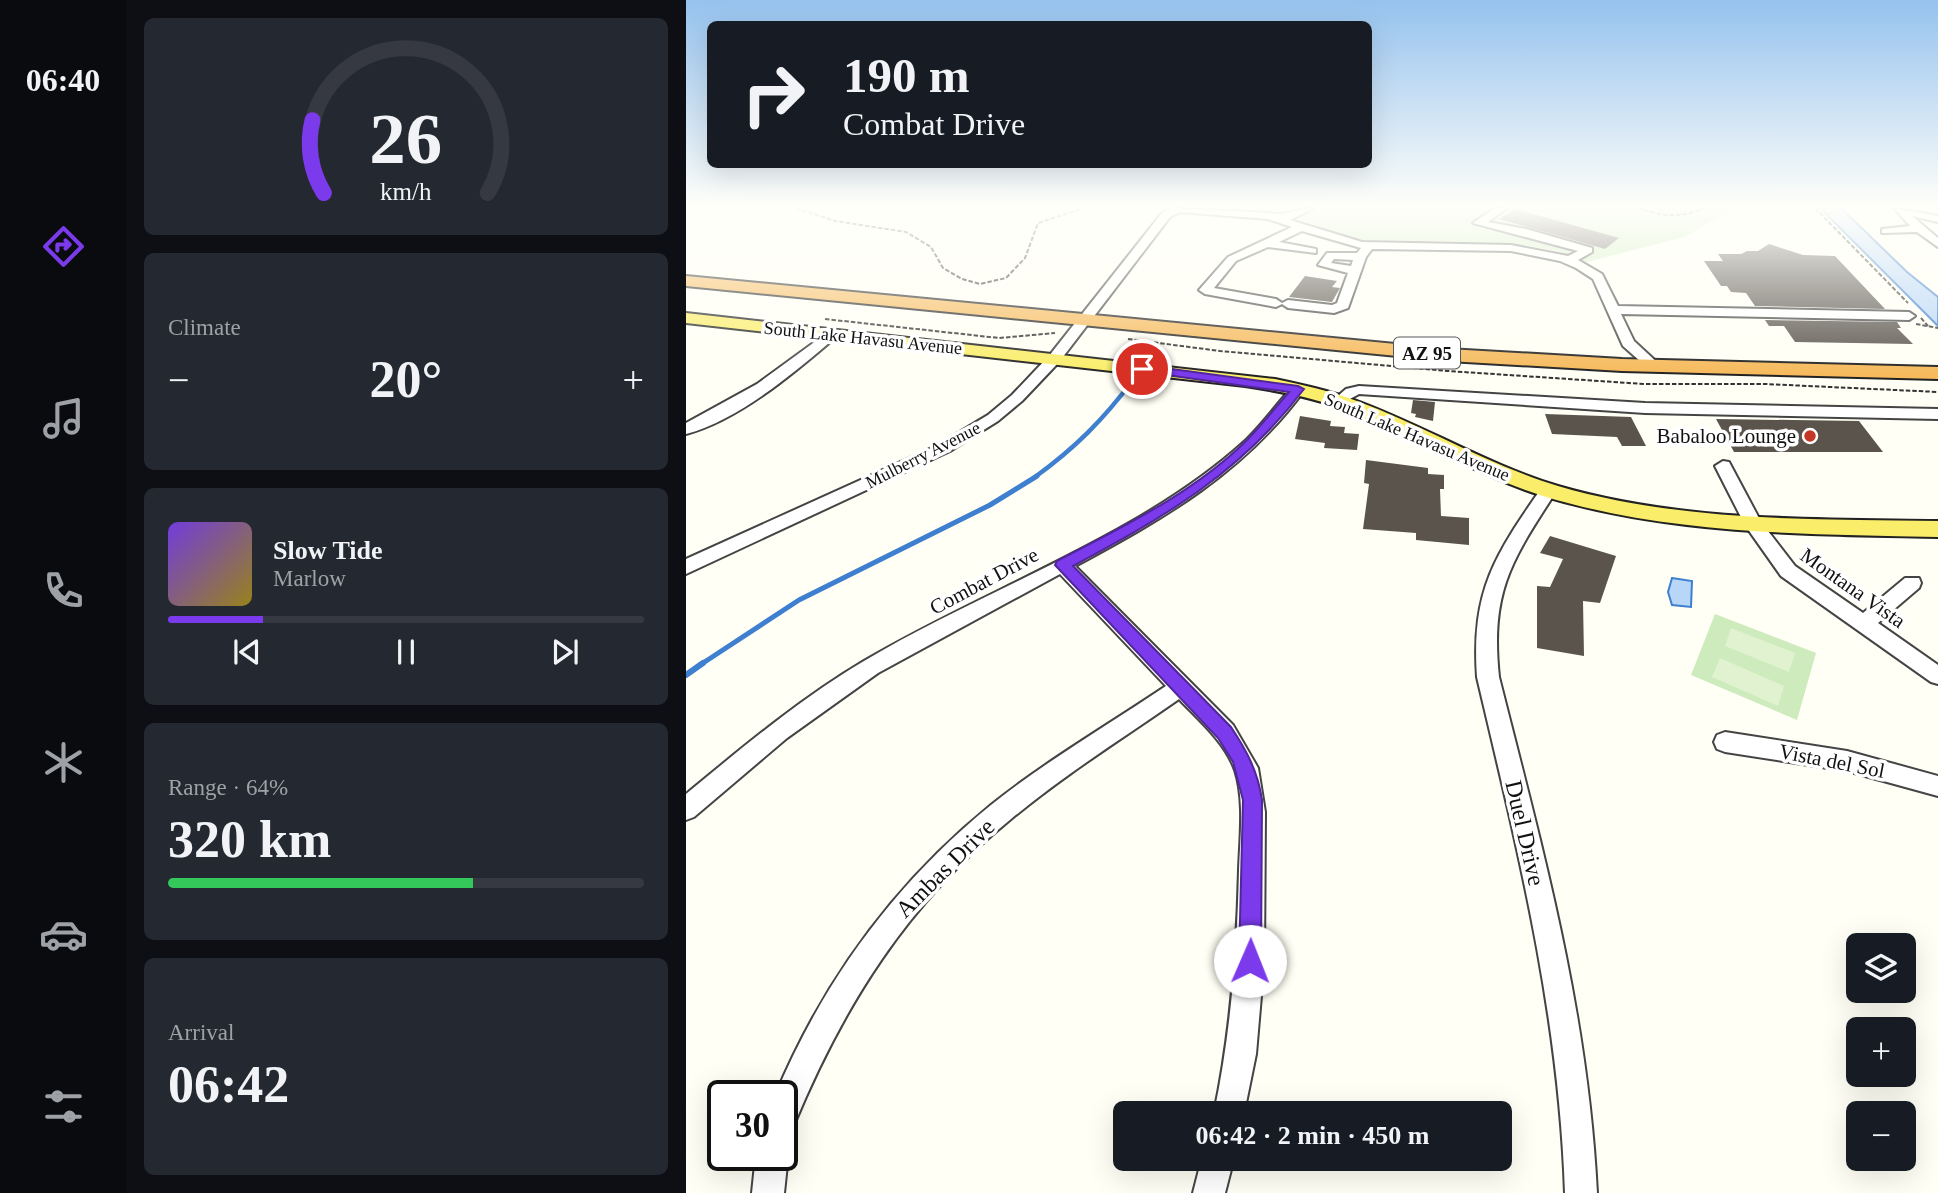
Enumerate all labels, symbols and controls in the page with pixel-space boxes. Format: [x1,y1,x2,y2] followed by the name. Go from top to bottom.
[843,48,970,103] text: 190 m
[728,49,819,140] icon: right
[26,62,100,98] text: 06:40
[370,98,442,179] text: 26
[843,106,1025,142] text: Combat Drive
[380,177,432,204] text: km/h
[39,222,88,271] icon: directions
[168,315,241,340] text: Climate
[763,318,963,358] street label: South Lake Havasu Avenue
[1394,338,1460,368] road number: AZ 95
[1112,339,1172,399] pin
[1123,350,1161,388] icon: arrive
[370,351,442,408] text: 20°
[168,359,189,401] text: −
[623,359,644,401] text: +
[1321,389,1513,485] street label: South Lake Havasu Avenue
[39,394,88,443] icon: music
[862,417,984,493] street label: Mulberry Avenue
[1657,424,1796,448] place label: Babaloo Lounge
[1802,428,1818,444] marker: Babaloo Lounge
[273,536,383,565] text: Slow Tide
[926,542,1042,620] street label: Combat Drive
[1796,543,1911,633] street label: Montana Vista
[39,566,88,615] icon: phone
[273,566,346,591] text: Marlow
[228,633,266,671] icon: previous
[387,633,425,671] icon: pause
[546,633,584,671] icon: next
[39,738,88,787] icon: climate
[1777,739,1887,783] street label: Vista del Sol
[168,775,288,800] text: Range · 64%
[1500,778,1550,888] street label: Duel Drive
[168,811,331,868] text: 320 km
[890,813,1000,923] street label: Ambas Drive
[39,910,88,959] icon: car
[1213,924,1287,998] position arrow
[1846,933,1916,1171] map controls
[1846,933,1916,1003] button: layers
[1846,1017,1916,1087] button: +
[168,1020,234,1045] text: Arrival
[168,1056,289,1113] text: 06:42
[707,1080,798,1171] speed limit sign: 30
[39,1082,88,1131] icon: filters
[1846,1101,1916,1171] button: −
[1196,1121,1430,1150] text: 06:42 · 2 min · 450 m

